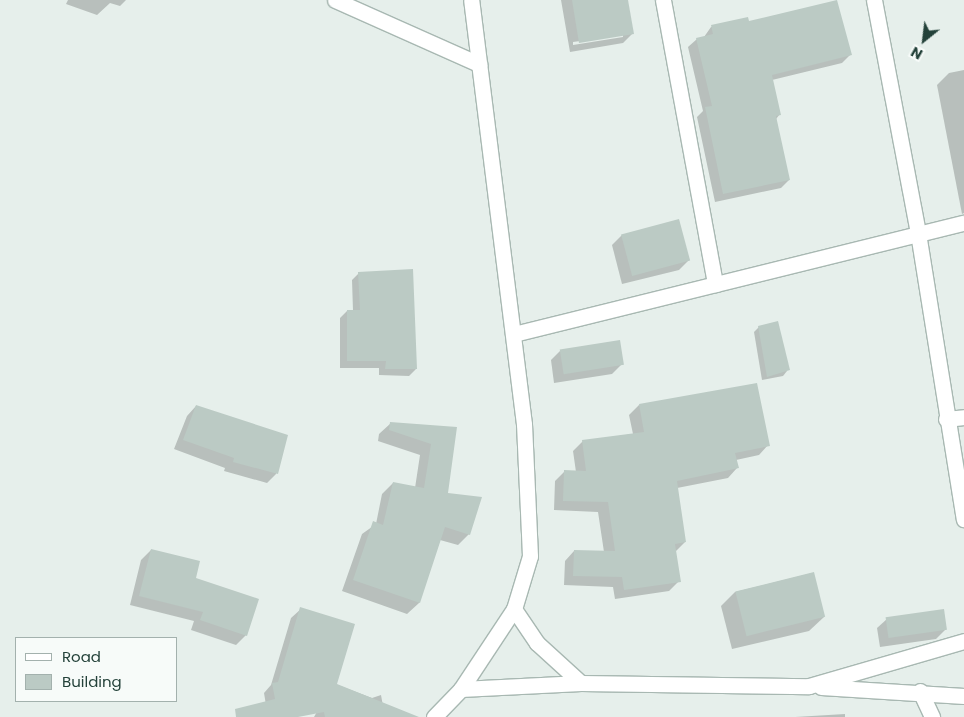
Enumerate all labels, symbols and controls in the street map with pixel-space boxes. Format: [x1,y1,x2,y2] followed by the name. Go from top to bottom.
[899,15,949,65] north arrow
[907,42,926,64] text: N
[15,637,178,702] legend
[62,646,101,667] text: Road
[62,671,122,692] text: Building

